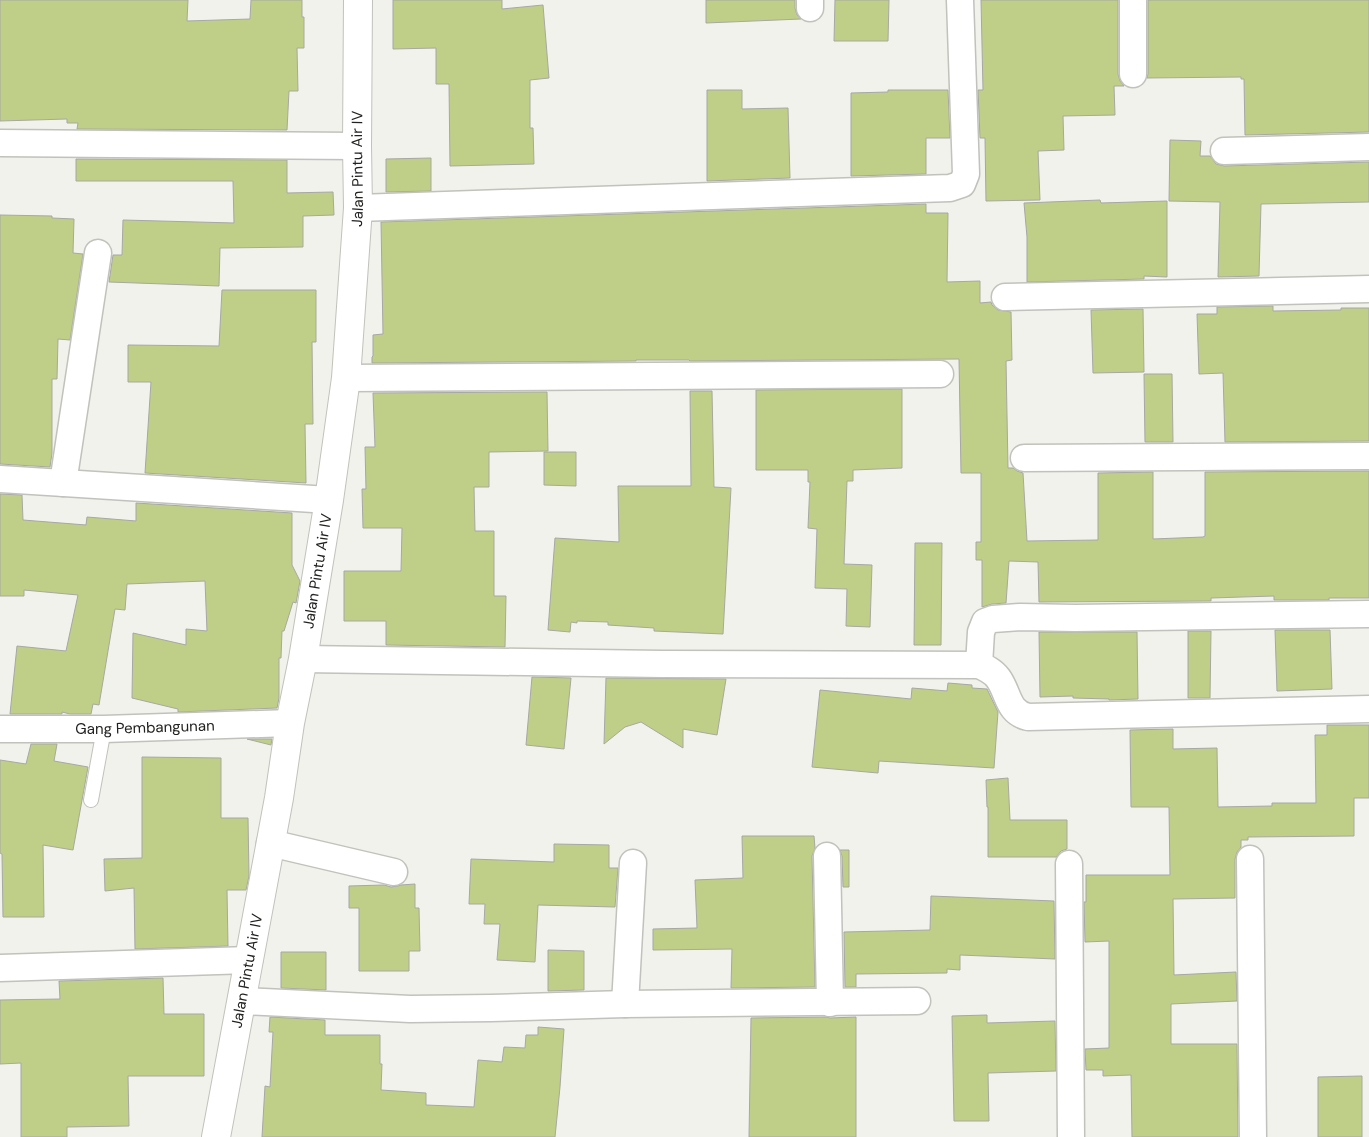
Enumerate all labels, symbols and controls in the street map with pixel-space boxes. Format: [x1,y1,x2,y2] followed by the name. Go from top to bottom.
[347,111,368,227] street label: Jalan Pintu Air IV
[298,512,337,630] street label: Jalan Pintu Air IV
[75,715,215,739] street label: Gang Pembangunan
[226,912,267,1030] street label: Jalan Pintu Air IV

